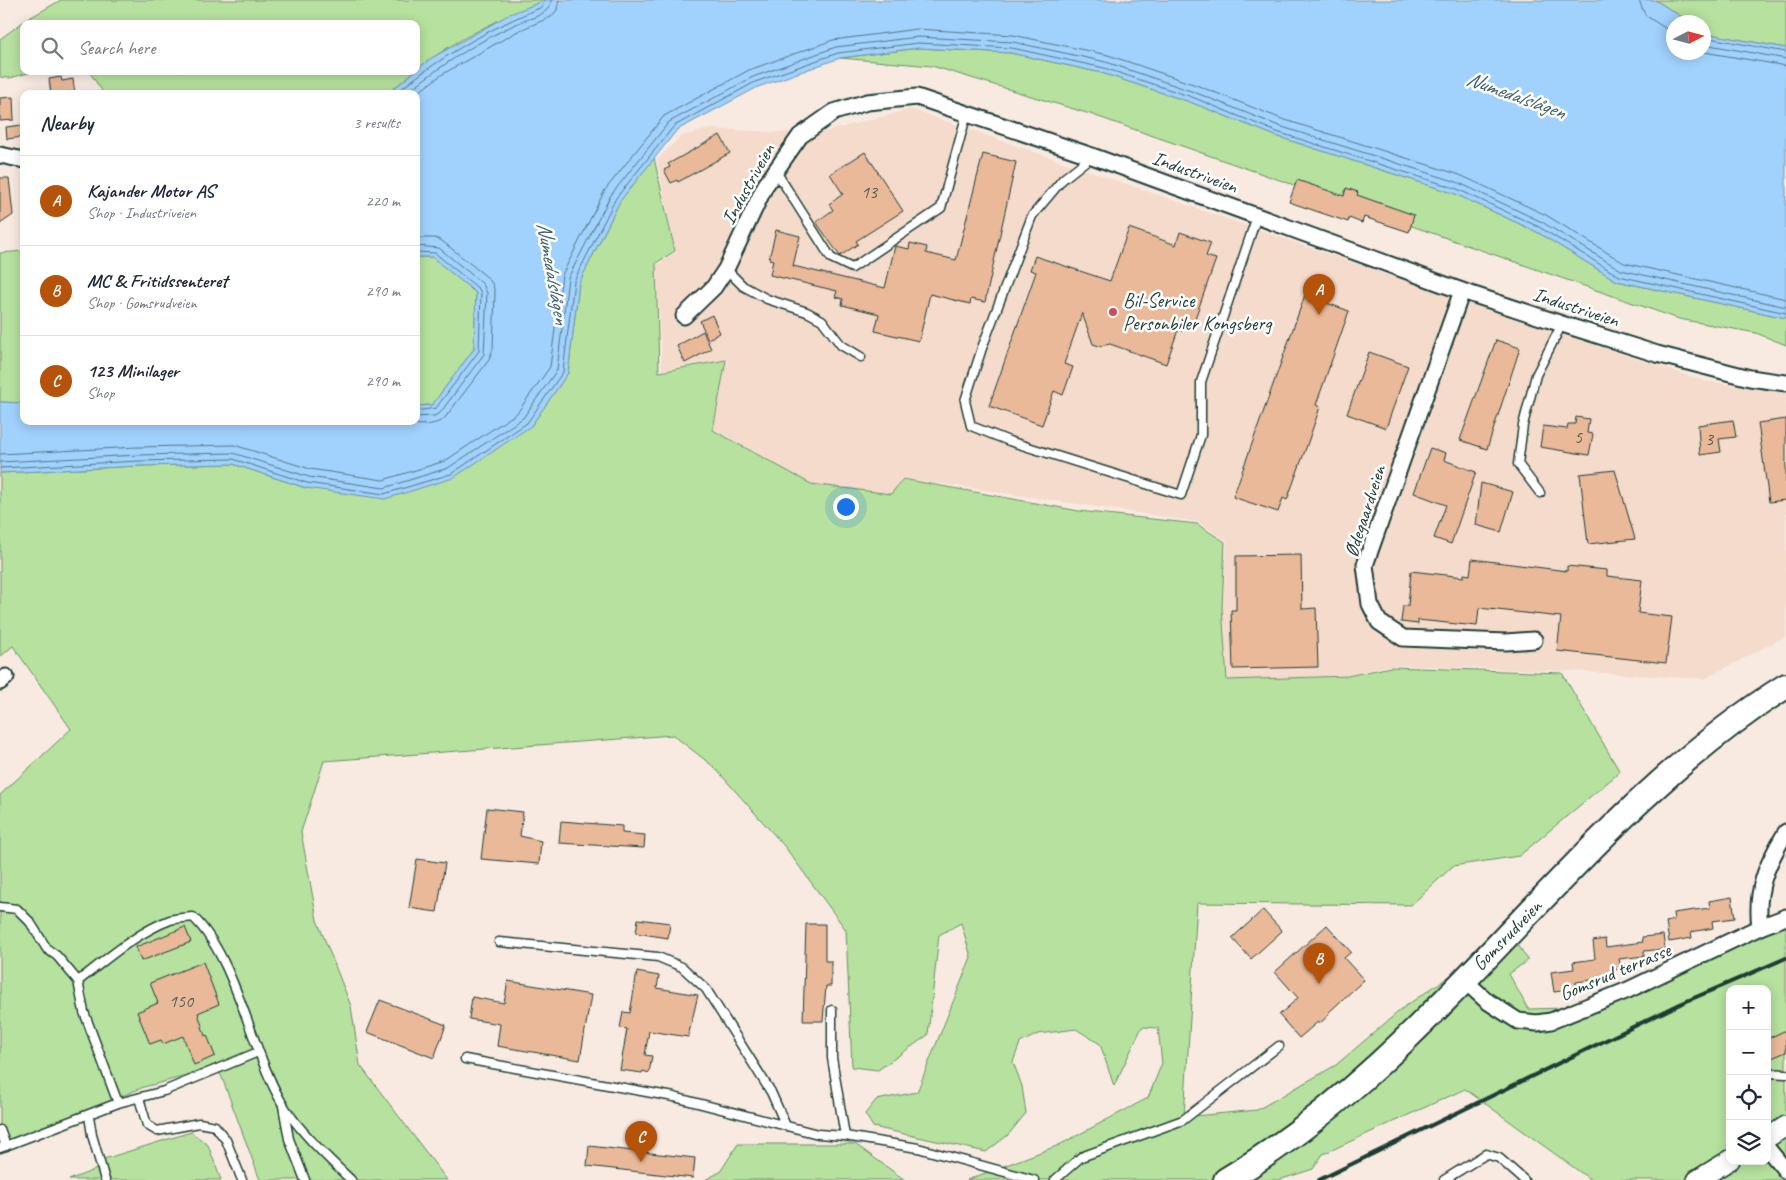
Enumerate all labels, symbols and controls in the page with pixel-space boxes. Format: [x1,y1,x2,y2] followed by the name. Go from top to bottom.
[1666,15,1711,60] north arrow
[20,20,420,75] search box
[38,34,66,62] icon: search
[78,36,155,60] text: Search here
[1463,65,1570,125] water label: Numedalslågen
[40,110,93,136] text: Nearby
[353,113,400,133] text: 3 results
[716,138,781,229] street label: Industriveien
[1149,145,1242,199] street label: Industriveien
[87,179,214,203] text: Kajander Motor AS
[861,181,879,203] house number: 13
[52,191,60,211] text: A
[366,191,400,211] text: 220 m
[87,203,196,223] text: Shop · Industriveien
[531,220,575,327] water label: Numedalslågen
[87,269,228,293] text: MC & Fritidssenteret
[1303,274,1335,315] pin: A
[52,281,60,301] text: B
[366,281,400,301] text: 290 m
[1530,281,1623,333] street label: Industriveien
[1123,288,1273,336] place label: Bil-Service Personbiler Kongsberg
[87,293,197,313] text: Shop · Gomsrudveien
[1107,306,1119,318] marker: Bil-Service Personbiler Kongsberg
[87,359,179,383] text: 123 Minilager
[52,371,60,391] text: C
[366,371,400,391] text: 290 m
[87,383,114,403] text: Shop
[1574,426,1583,448] house number: 5
[1705,428,1715,450] house number: 3
[1338,461,1392,560] street label: Ødegaardveien
[833,494,859,520] your location
[1467,893,1548,976] street label: Gomsrudveien
[1556,937,1676,1007] street label: Gomsrud terrasse
[1303,943,1335,984] pin: B
[1726,985,1771,1165] map controls
[1726,985,1771,1030] button: +
[169,990,195,1012] house number: 150
[1726,1030,1771,1075] button: −
[1726,1075,1771,1120] button: locate
[1726,1120,1771,1165] button: layers
[625,1121,657,1162] pin: C

